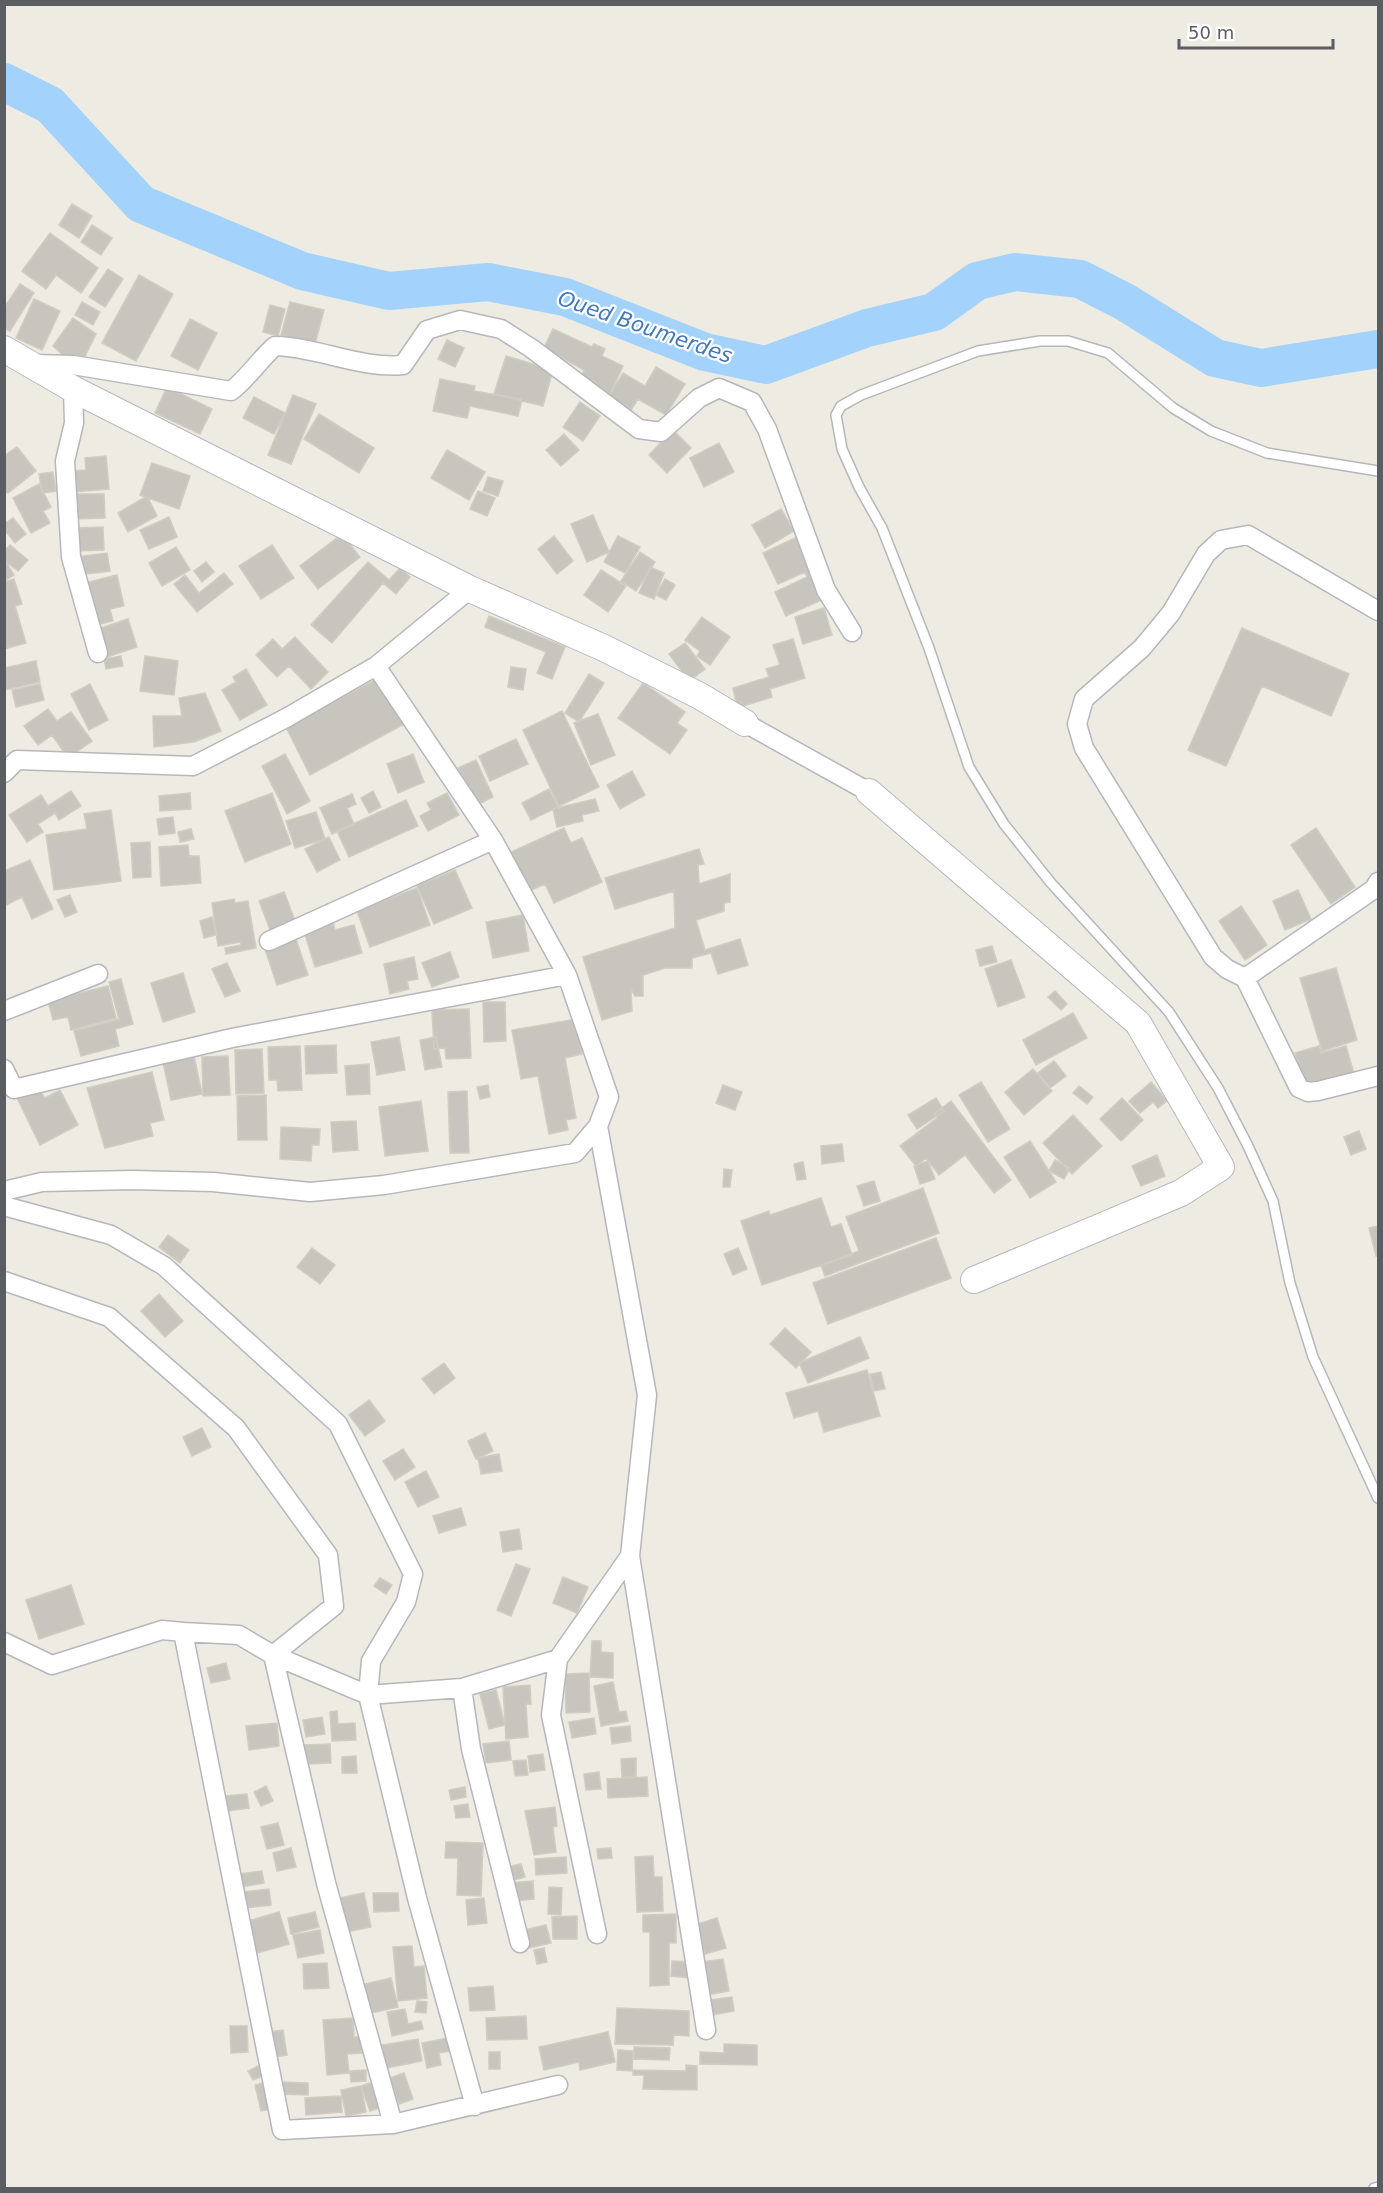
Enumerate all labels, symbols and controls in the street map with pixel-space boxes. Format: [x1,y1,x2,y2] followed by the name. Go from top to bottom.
[1179,12,1334,50] scale bar
[1188,22,1234,43] text: 50 m
[555,286,735,368] water label: Oued Boumerdes

